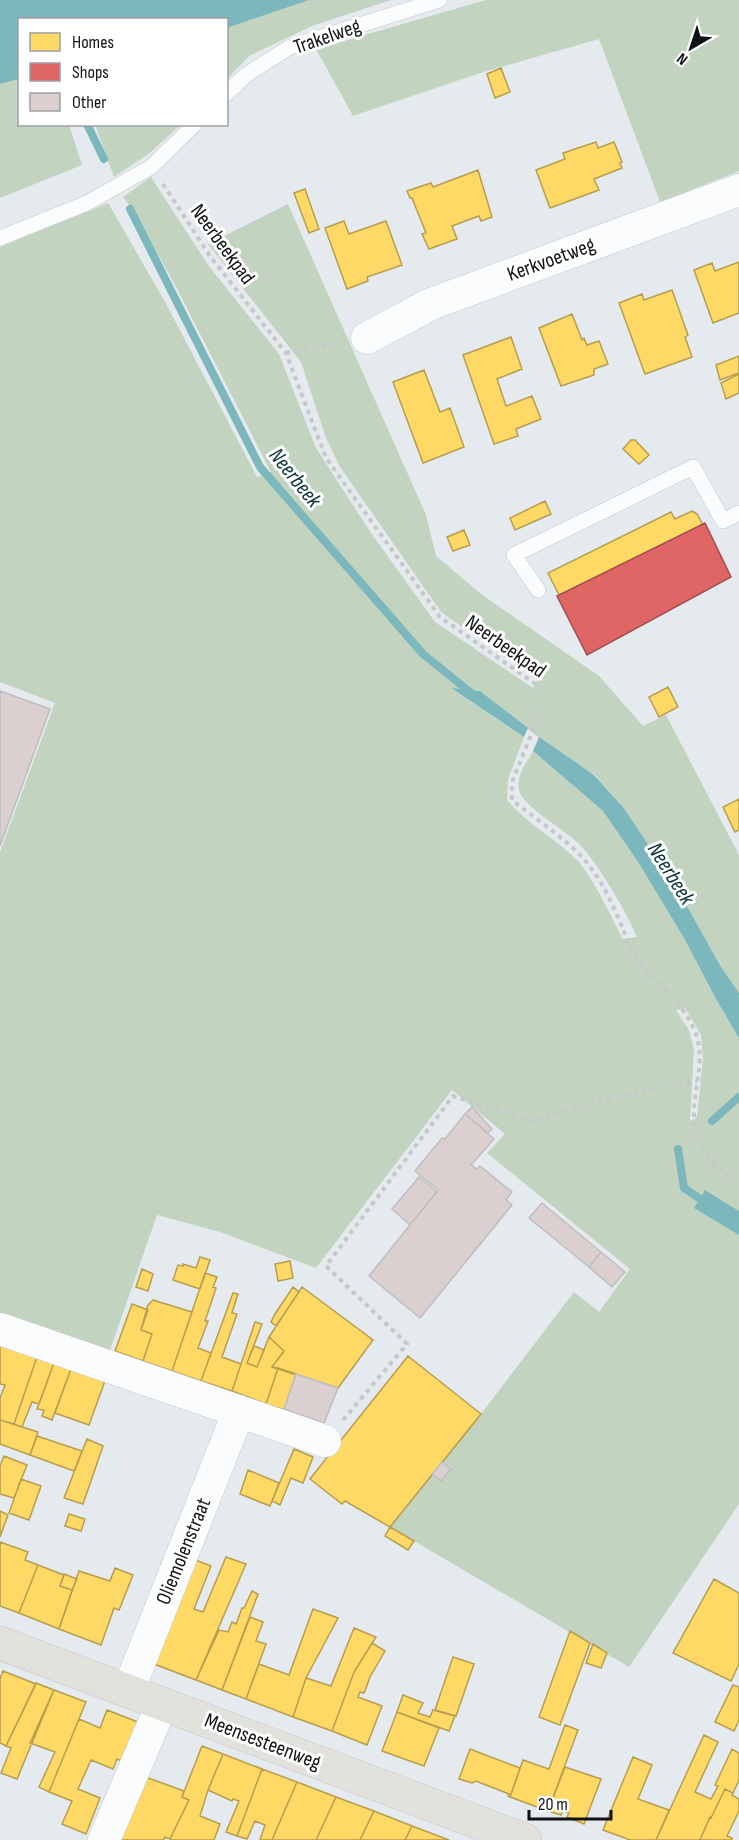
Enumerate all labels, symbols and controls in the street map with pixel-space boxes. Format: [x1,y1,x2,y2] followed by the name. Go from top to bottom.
[290,13,364,60] street label: Trakelweg
[18,18,228,126] legend
[661,18,721,78] north arrow
[72,32,114,53] text: Homes
[673,48,692,69] text: N
[72,62,109,83] text: Shops
[72,92,106,113] text: Other
[185,199,260,289] street label: Neerbeekpad
[504,232,598,287] street label: Kerkvoetweg
[263,443,327,514] water label: Neerbeek
[461,610,551,683] street label: Neerbeekpad
[641,838,701,911] water label: Neerbeek
[151,1494,216,1608] street label: Oliemolenstraat
[201,1708,324,1775] street label: Meensesteenweg
[529,1783,612,1821] scale bar
[538,1794,568,1815] text: 20 m

